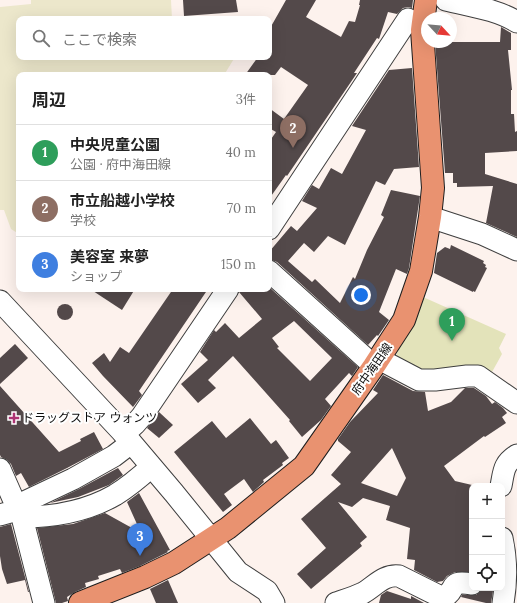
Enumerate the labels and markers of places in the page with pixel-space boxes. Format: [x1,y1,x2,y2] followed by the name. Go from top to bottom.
[280,115,306,148] pin: 2
[439,308,465,341] pin: 1
[22,410,157,425] place label: ドラッグストア ウォンツ
[9,413,19,423] marker: ドラッグストア ウォンツ
[127,523,153,556] pin: 3

